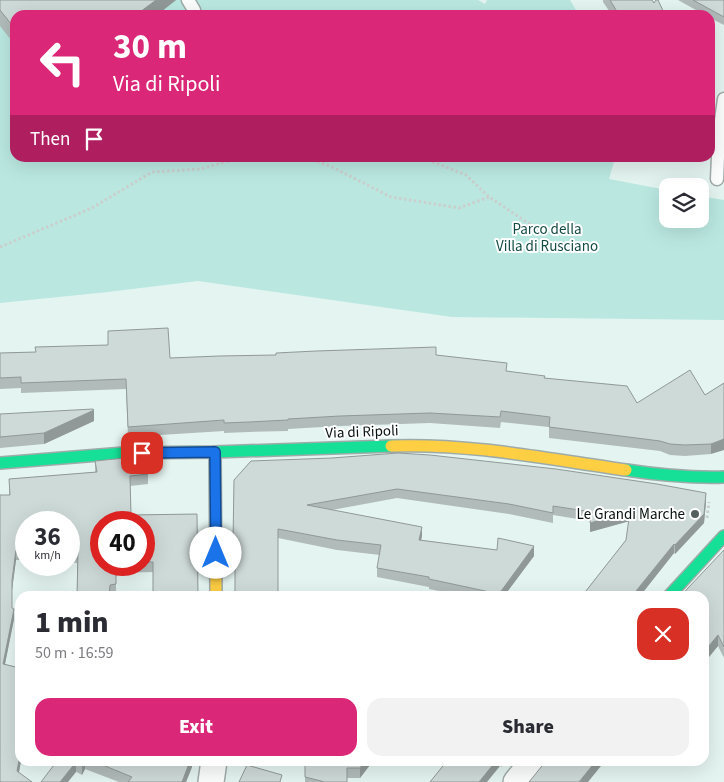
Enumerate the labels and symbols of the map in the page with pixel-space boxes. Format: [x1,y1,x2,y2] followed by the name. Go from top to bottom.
[496,219,598,257] park label: Parco della Villa di Rusciano
[325,420,399,444] street label: Via di Ripoli
[121,432,163,474] pin
[577,504,685,525] place label: Le Grandi Marche
[689,508,701,520] marker: Le Grandi Marche
[90,511,155,576] speed limit sign: 40
[189,526,241,578] position arrow

